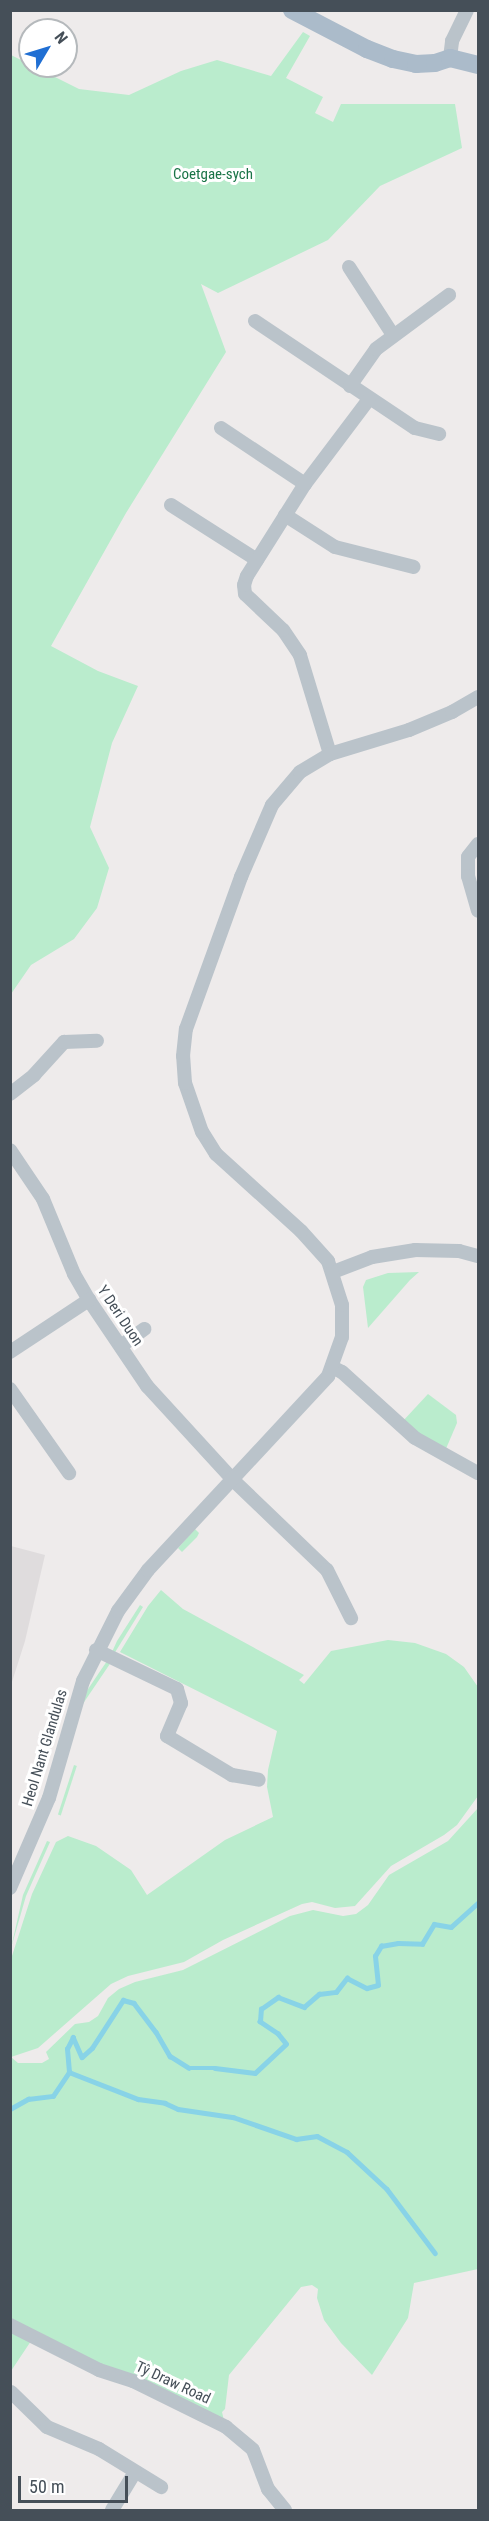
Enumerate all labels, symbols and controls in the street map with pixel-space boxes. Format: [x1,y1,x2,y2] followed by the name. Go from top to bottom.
[18,18,78,78] north arrow
[50,28,71,48] text: N
[173,166,253,184] park label: Coetgae-sych
[93,1282,147,1350] street label: Y Deri Duon
[19,1687,71,1809] street label: Heol Nant Glandulas
[133,2358,213,2408] street label: Tŷ Draw Road
[21,2464,130,2502] scale bar
[29,2476,64,2497] text: 50 m

